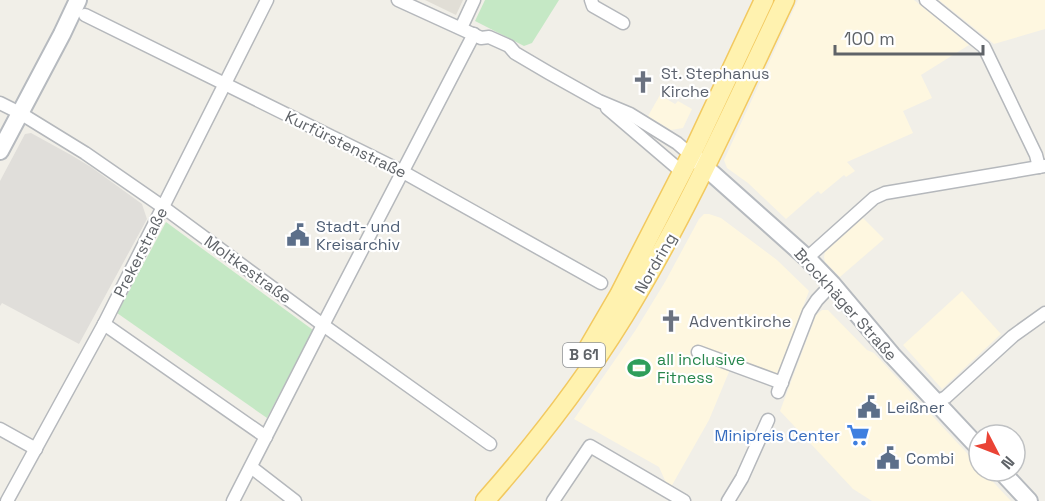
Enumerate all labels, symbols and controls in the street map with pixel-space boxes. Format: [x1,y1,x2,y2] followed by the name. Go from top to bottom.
[835,18,984,56] scale bar
[844,27,895,50] text: 100 m
[661,63,769,102] place label: St. Stephanus Kirche
[630,69,656,95] church icon: St. Stephanus Kirche
[281,106,410,183] street label: Kurfürstenstraße
[109,204,172,301] street label: Prekerstraße
[316,216,401,255] place label: Stadt- und Kreisarchiv
[285,222,311,248] public building icon: Stadt- und Kreisarchiv
[630,229,681,297] street label: Nordring
[200,231,295,308] street label: Moltkestraße
[789,244,902,365] street label: Brockhäger Straße
[658,308,684,334] church icon: Adventkirche
[689,311,791,332] place label: Adventkirche
[563,343,605,367] road number: B 61
[657,349,745,388] place label: all inclusive Fitness
[626,355,652,381] sports icon: all inclusive Fitness
[856,394,882,420] public building icon: Leißner
[887,397,944,418] place label: Leißner
[845,422,871,448] supermarket icon: Minipreis Center
[967,423,1027,483] north arrow
[715,425,840,446] place label: Minipreis Center
[875,445,901,471] public building icon: Combi
[906,448,954,469] place label: Combi
[996,452,1019,474] text: N

